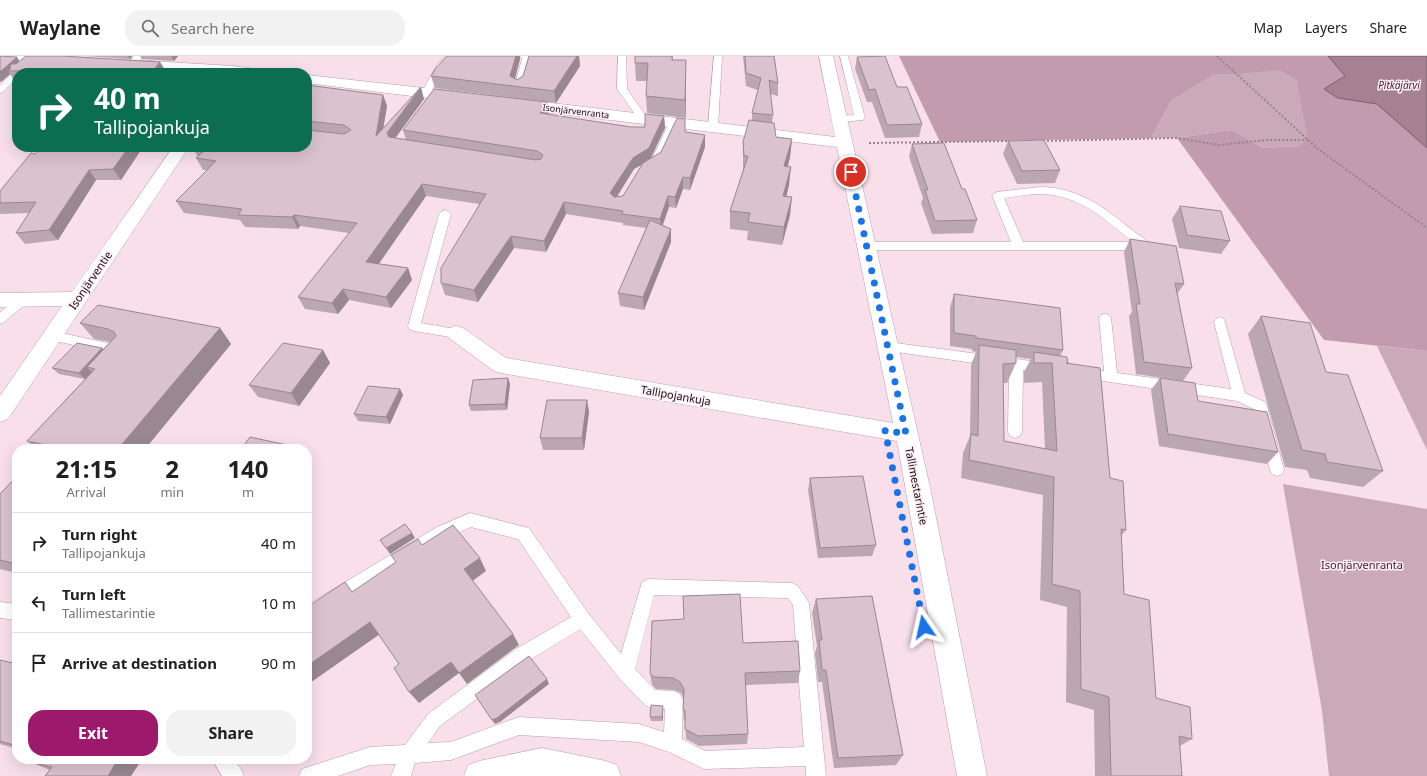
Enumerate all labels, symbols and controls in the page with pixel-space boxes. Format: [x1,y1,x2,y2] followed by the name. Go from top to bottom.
[125,10,405,46] search box
[20,15,101,41] text: Waylane
[139,17,161,39] icon: search
[171,18,254,38] text: Search here
[1254,18,1283,37] text: Map
[1305,18,1347,37] text: Layers
[1369,18,1407,37] text: Share
[1378,78,1420,92] water label: Pitkäjärvi
[94,79,161,117] text: 40 m
[28,84,80,136] icon: right
[542,100,610,122] street label: Isonjärvenranta
[94,115,210,139] text: Tallipojankuja
[834,155,868,189] pin
[840,161,862,183] icon: arrive
[65,248,115,312] street label: Isonjärventie
[640,381,712,409] street label: Tallipojankuja
[902,446,932,526] street label: Tallimestarintie
[55,452,117,485] text: 21:15
[165,452,179,485] text: 2
[227,452,269,485] text: 140
[66,483,106,501] text: Arrival
[160,483,184,501] text: min
[242,483,254,501] text: m
[62,524,137,544] text: Turn right
[28,532,50,554] icon: right
[261,533,296,553] text: 40 m
[62,544,146,562] text: Tallipojankuja
[1321,557,1403,572] park label: Isonjärvenranta
[62,584,126,604] text: Turn left
[28,592,50,614] icon: left
[261,593,296,613] text: 10 m
[62,604,155,622] text: Tallimestarintie
[903,606,945,648] position arrow
[28,652,50,674] icon: arrive
[62,653,217,673] text: Arrive at destination
[261,653,296,673] text: 90 m
[28,710,158,756] button: Exit
[166,710,296,756] button: Share

